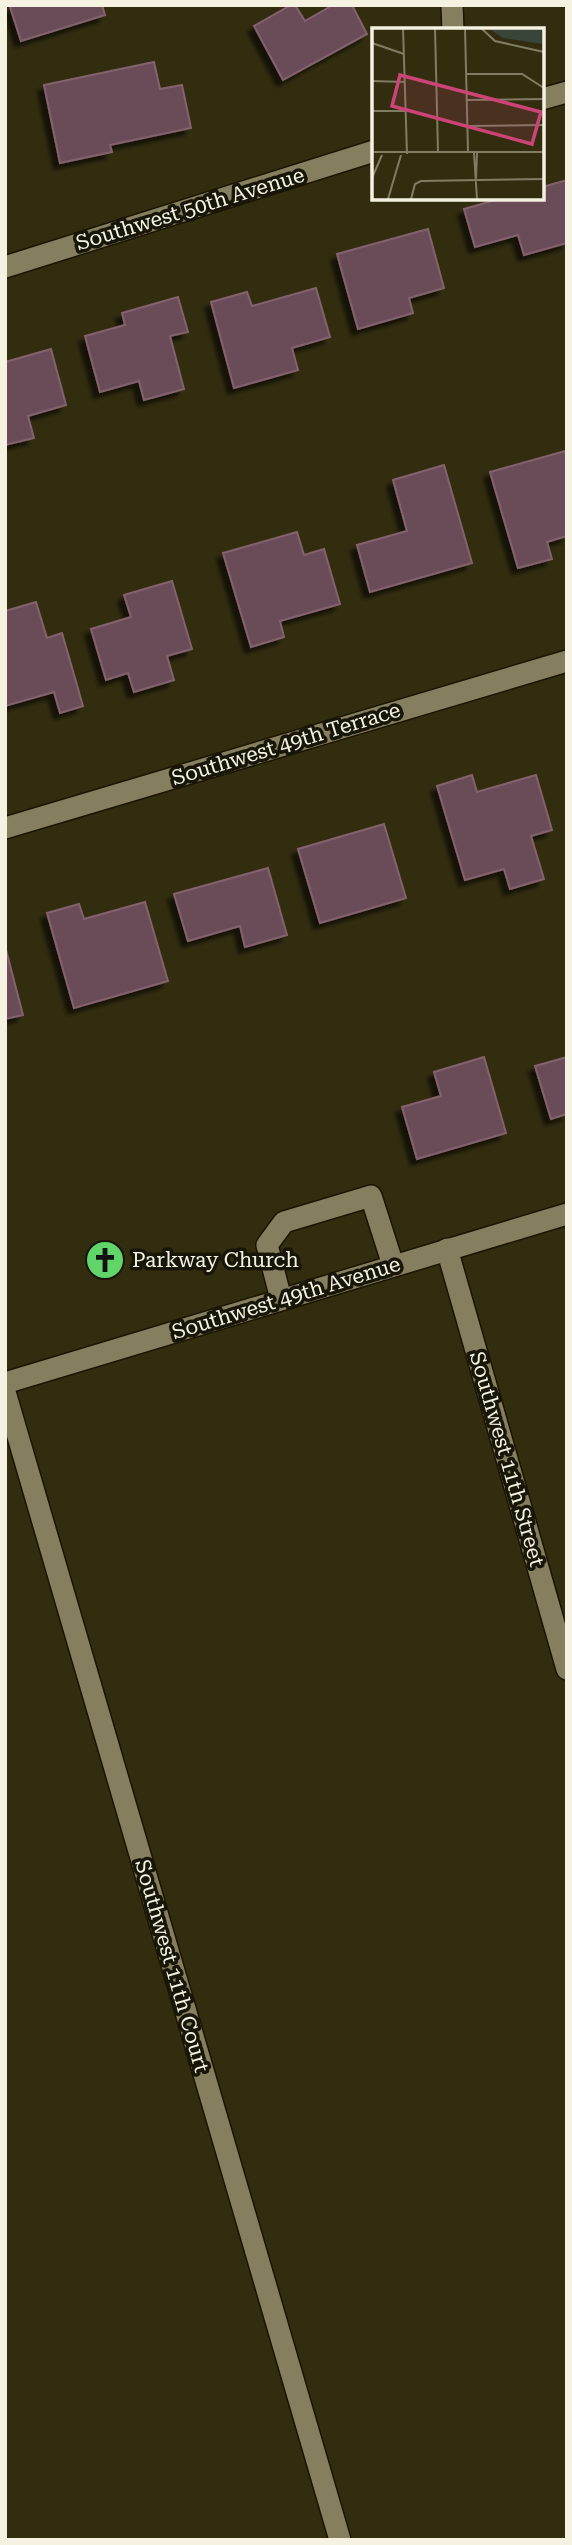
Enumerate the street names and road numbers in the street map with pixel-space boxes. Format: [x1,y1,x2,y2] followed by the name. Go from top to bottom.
[73,163,307,255] street label: Southwest 50th Avenue
[169,698,403,790] street label: Southwest 49th Terrace
[169,1252,403,1344] street label: Southwest 49th Avenue
[465,1349,549,1569] street label: Southwest 11th Street
[130,1857,214,2075] street label: Southwest 11th Court

